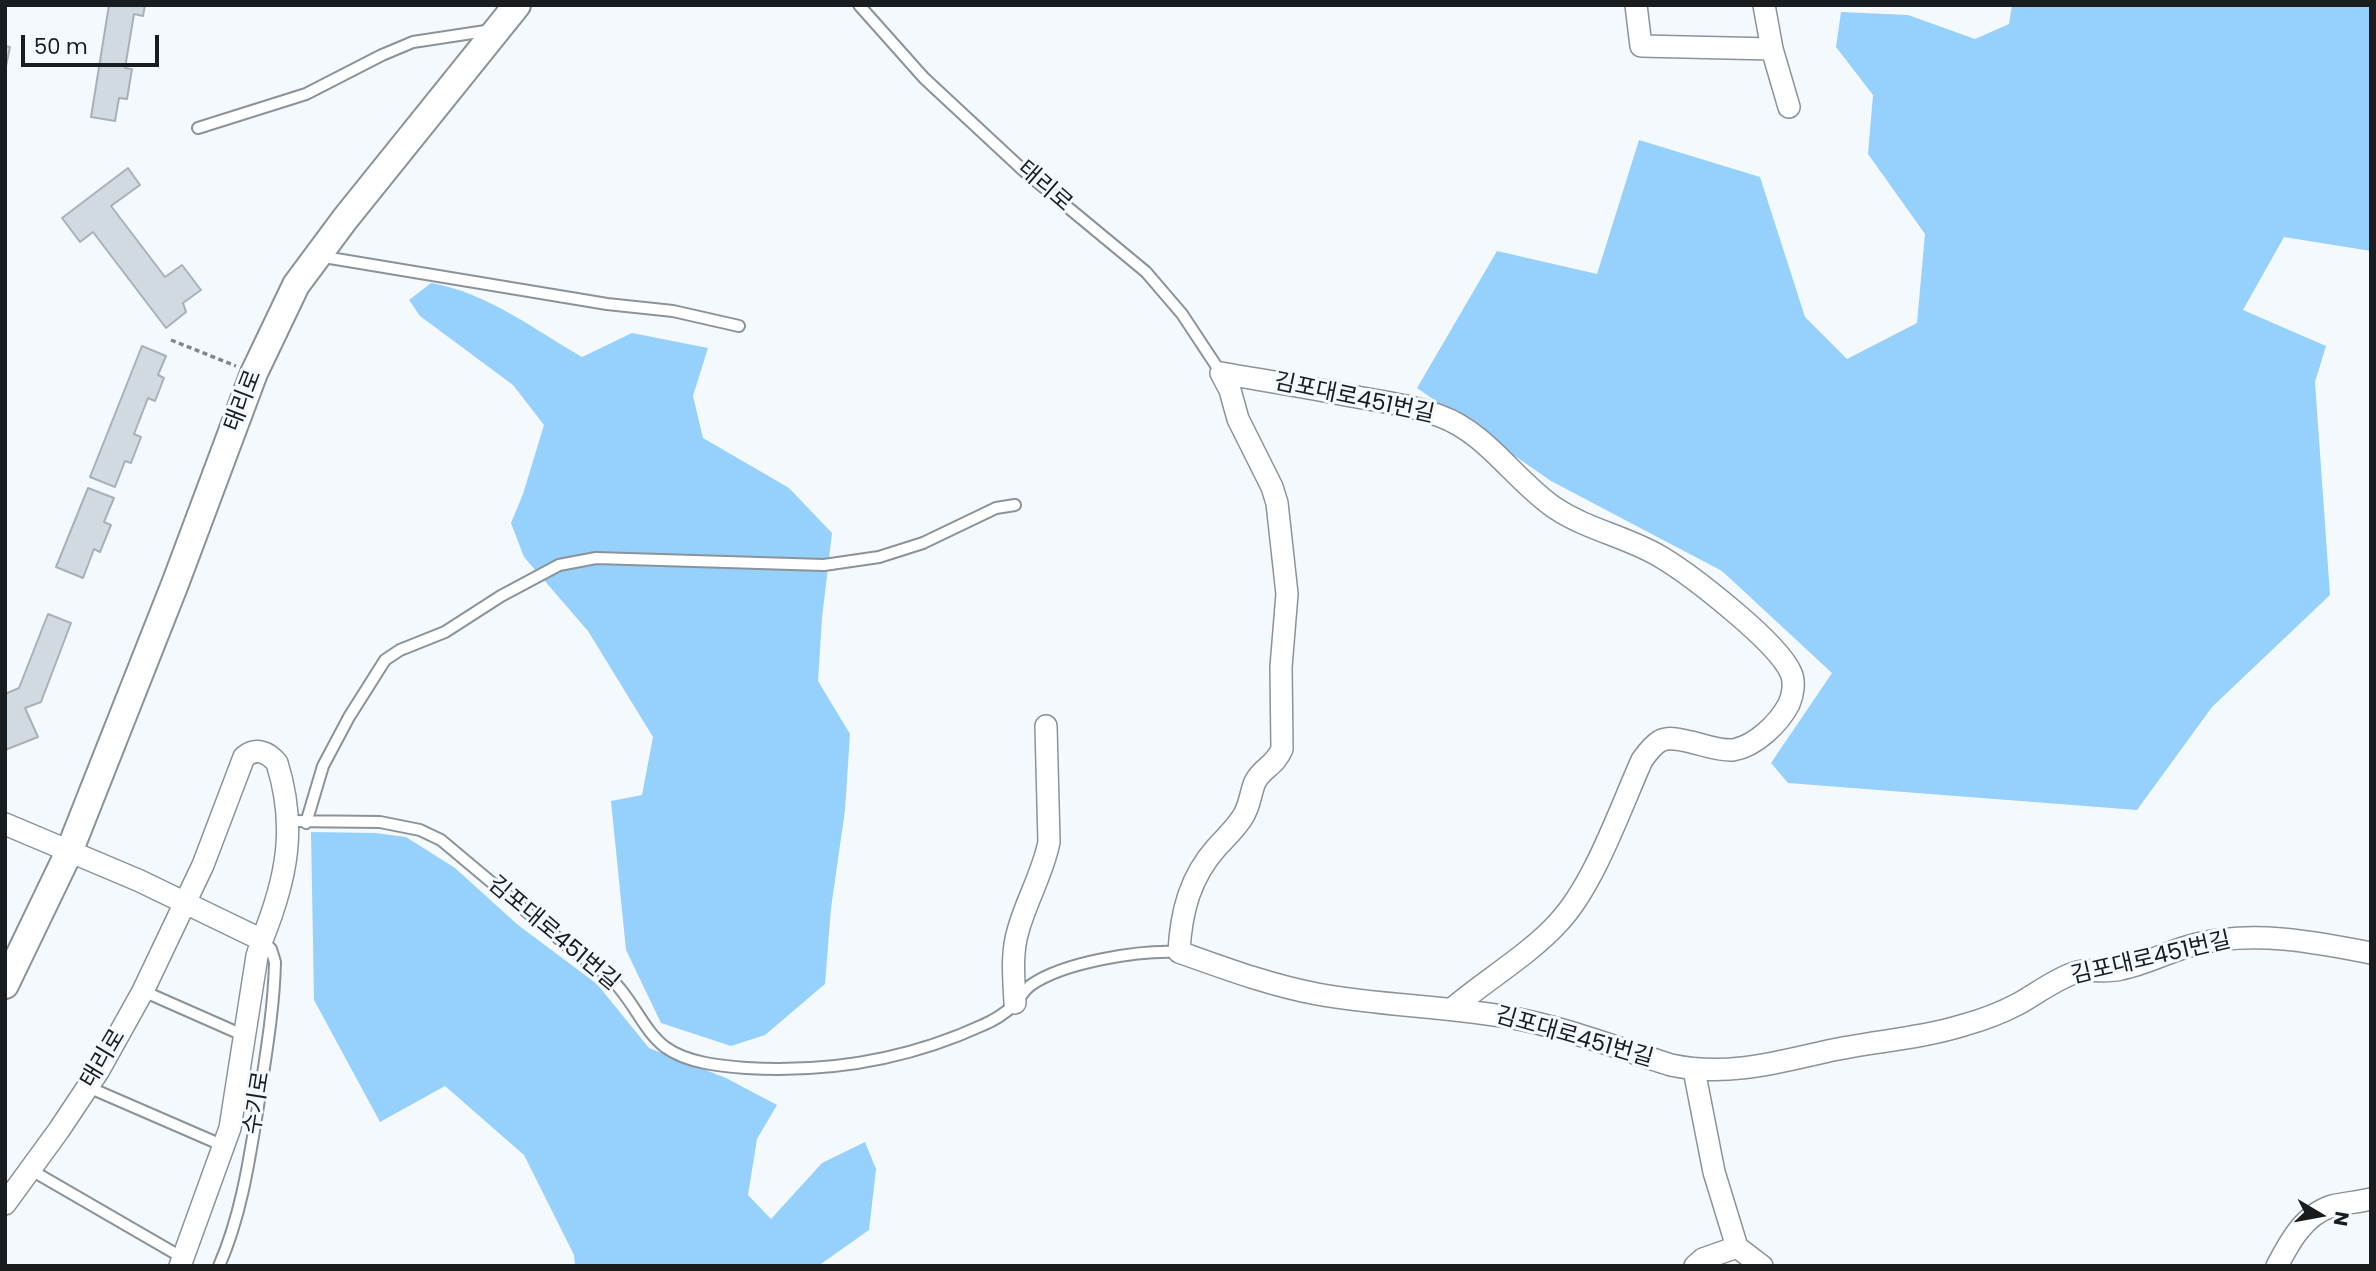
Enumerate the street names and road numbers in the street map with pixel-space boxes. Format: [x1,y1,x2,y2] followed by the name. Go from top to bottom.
[1011,156,1077,218] street label: 태리로
[220,366,268,436] street label: 태리로
[1271,369,1437,429] street label: 김포대로451번길
[482,871,624,997] street label: 김포대로451번길
[2068,927,2234,991] street label: 김포대로451번길
[1492,1002,1656,1074] street label: 김포대로451번길
[76,1025,132,1093] street label: 태리로
[239,1069,277,1137] street label: 수기로

